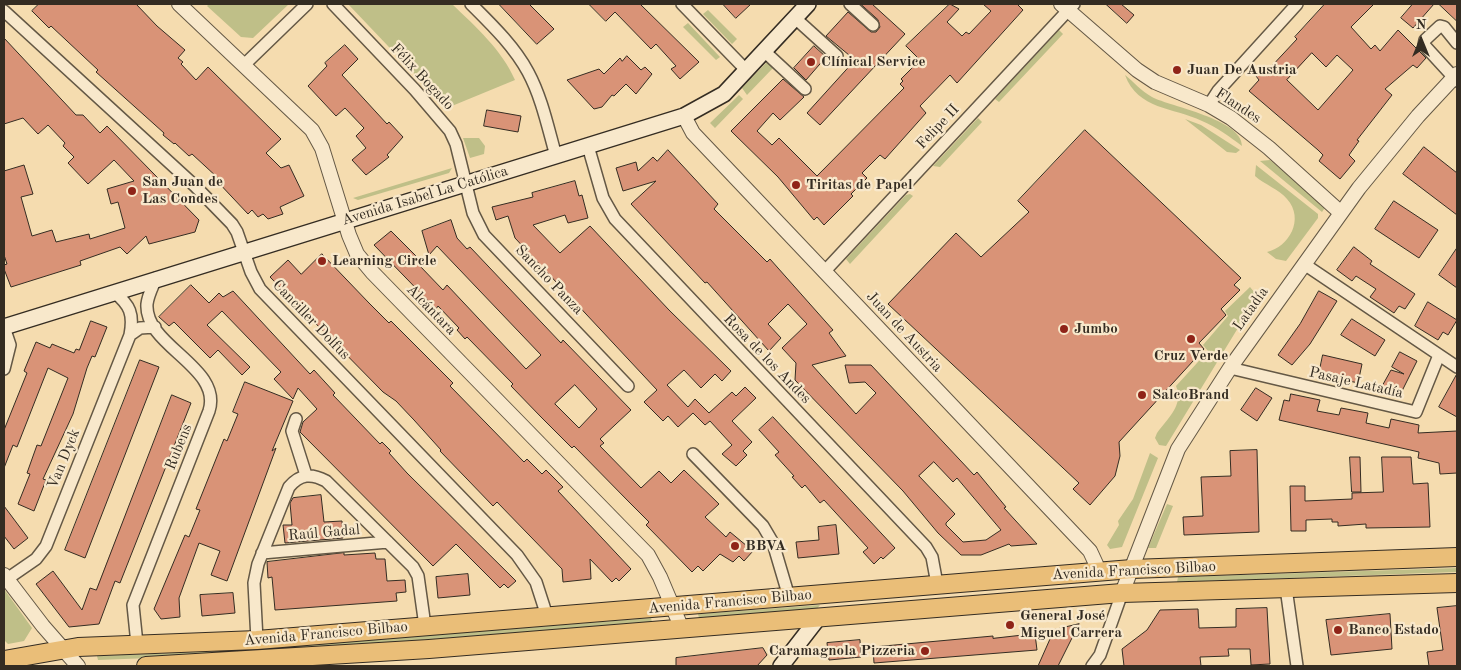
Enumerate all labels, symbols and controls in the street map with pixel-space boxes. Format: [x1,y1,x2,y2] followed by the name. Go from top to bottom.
[1396,15,1446,65] north arrow
[1416,18,1426,32] text: N
[387,40,457,114] street label: Félix Bogado
[821,53,926,71] place label: Clínical Service
[805,56,817,68] marker: Clínical Service
[1187,61,1297,79] place label: Juan De Austria
[1171,64,1183,76] marker: Juan De Austria
[1212,85,1264,127] street label: Flandes
[913,101,963,153] street label: Felipe II
[340,162,510,230] street label: Avenida Isabel La Católica
[142,173,223,208] place label: San Juan de Las Condes
[806,176,913,194] place label: Tiritas de Papel
[790,179,802,191] marker: Tiritas de Papel
[126,185,138,197] marker: San Juan de Las Condes
[511,241,587,319] street label: Sancho Panza
[332,252,436,270] place label: Learning Circle
[316,255,328,267] marker: Learning Circle
[268,276,354,364] street label: Canciller Dolfus
[402,281,460,339] street label: Alcántara
[1229,284,1273,334] street label: Latadía
[862,288,946,376] street label: Juan de Austria
[719,310,815,408] street label: Rosa de los Andes
[1074,320,1118,338] place label: Jumbo
[1058,323,1070,335] marker: Jumbo
[1185,333,1197,345] marker: Cruz Verde
[1154,347,1228,365] place label: Cruz Verde
[1307,363,1405,403] street label: Pasaje Latadía
[1152,386,1229,404] place label: SalcoBrand
[1136,389,1148,401] marker: SalcoBrand
[162,421,196,473] street label: Rubens
[44,426,84,492] street label: Van Dyck
[287,521,361,545] street label: Raúl Gadal
[745,537,786,555] place label: BBVA
[729,540,741,552] marker: BBVA
[1052,558,1216,584] street label: Avenida Francisco Bilbao
[647,586,813,618] street label: Avenida Francisco Bilbao
[1020,607,1122,642] place label: General José Miguel Carrera
[243,618,409,650] street label: Avenida Francisco Bilbao
[1004,619,1016,631] marker: General José Miguel Carrera
[1348,621,1439,639] place label: Banco Estado
[1332,624,1344,636] marker: Banco Estado
[769,642,915,660] place label: Caramagnola Pizzeria
[919,645,931,657] marker: Caramagnola Pizzeria

